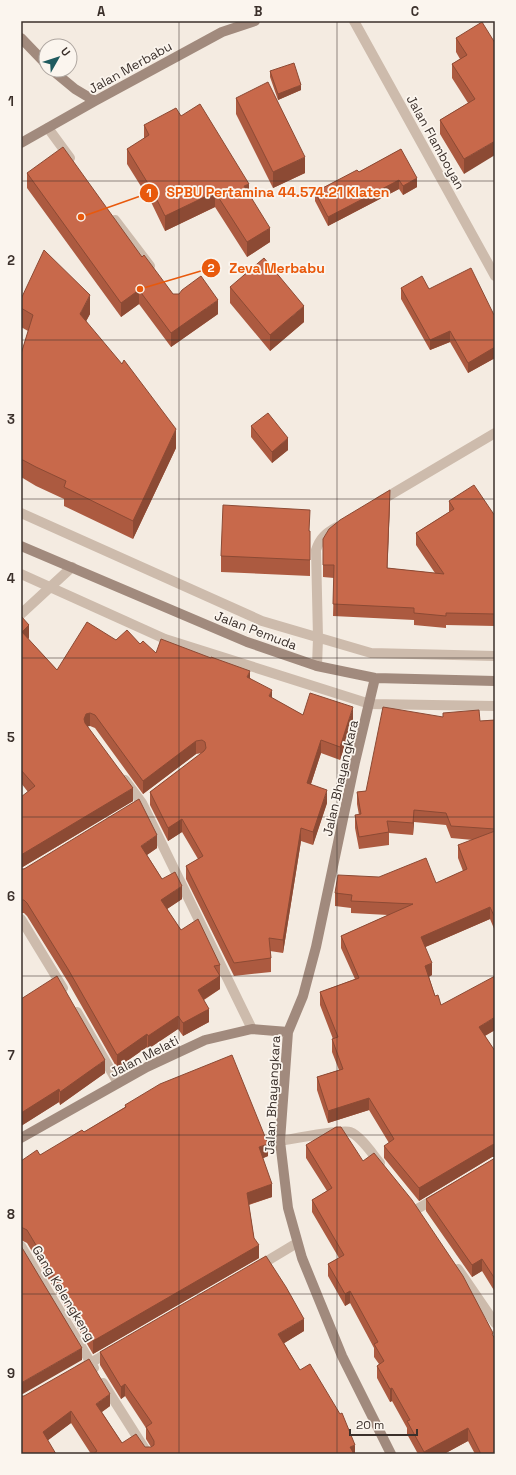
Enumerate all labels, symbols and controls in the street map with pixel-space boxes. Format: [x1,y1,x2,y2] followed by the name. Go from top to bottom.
[97,3,106,20] text: A
[254,3,263,20] text: B
[411,3,419,20] text: C
[86,37,175,97] street label: Jalan Merbabu
[38,38,78,78] north arrow
[58,44,74,59] text: U
[403,92,469,193] street label: Jalan Flamboyan
[8,93,14,110] text: 1
[139,180,398,206] callout: SPBU Pertamina 44.574.21 Klaten
[167,183,390,201] text: SPBU Pertamina 44.574.21 Klaten
[146,185,152,201] text: 1
[7,252,15,269] text: 2
[201,255,332,281] callout: Zeva Merbabu
[229,259,325,277] text: Zeva Merbabu
[207,260,215,276] text: 2
[7,411,15,428] text: 3
[7,570,15,587] text: 4
[212,607,300,654] street label: Jalan Pemuda
[319,718,362,838] street label: Jalan Bhayangkara
[7,729,15,746] text: 5
[7,888,15,905] text: 6
[107,1032,182,1081] street label: Jalan Melati
[261,1035,284,1155] street label: Jalan Bhayangkara
[7,1047,15,1064] text: 7
[7,1206,15,1223] text: 8
[28,1242,99,1344] street label: Gang Kelengkeng
[7,1365,15,1382] text: 9
[350,1411,417,1437] scale bar
[356,1417,384,1433] text: 20 m

